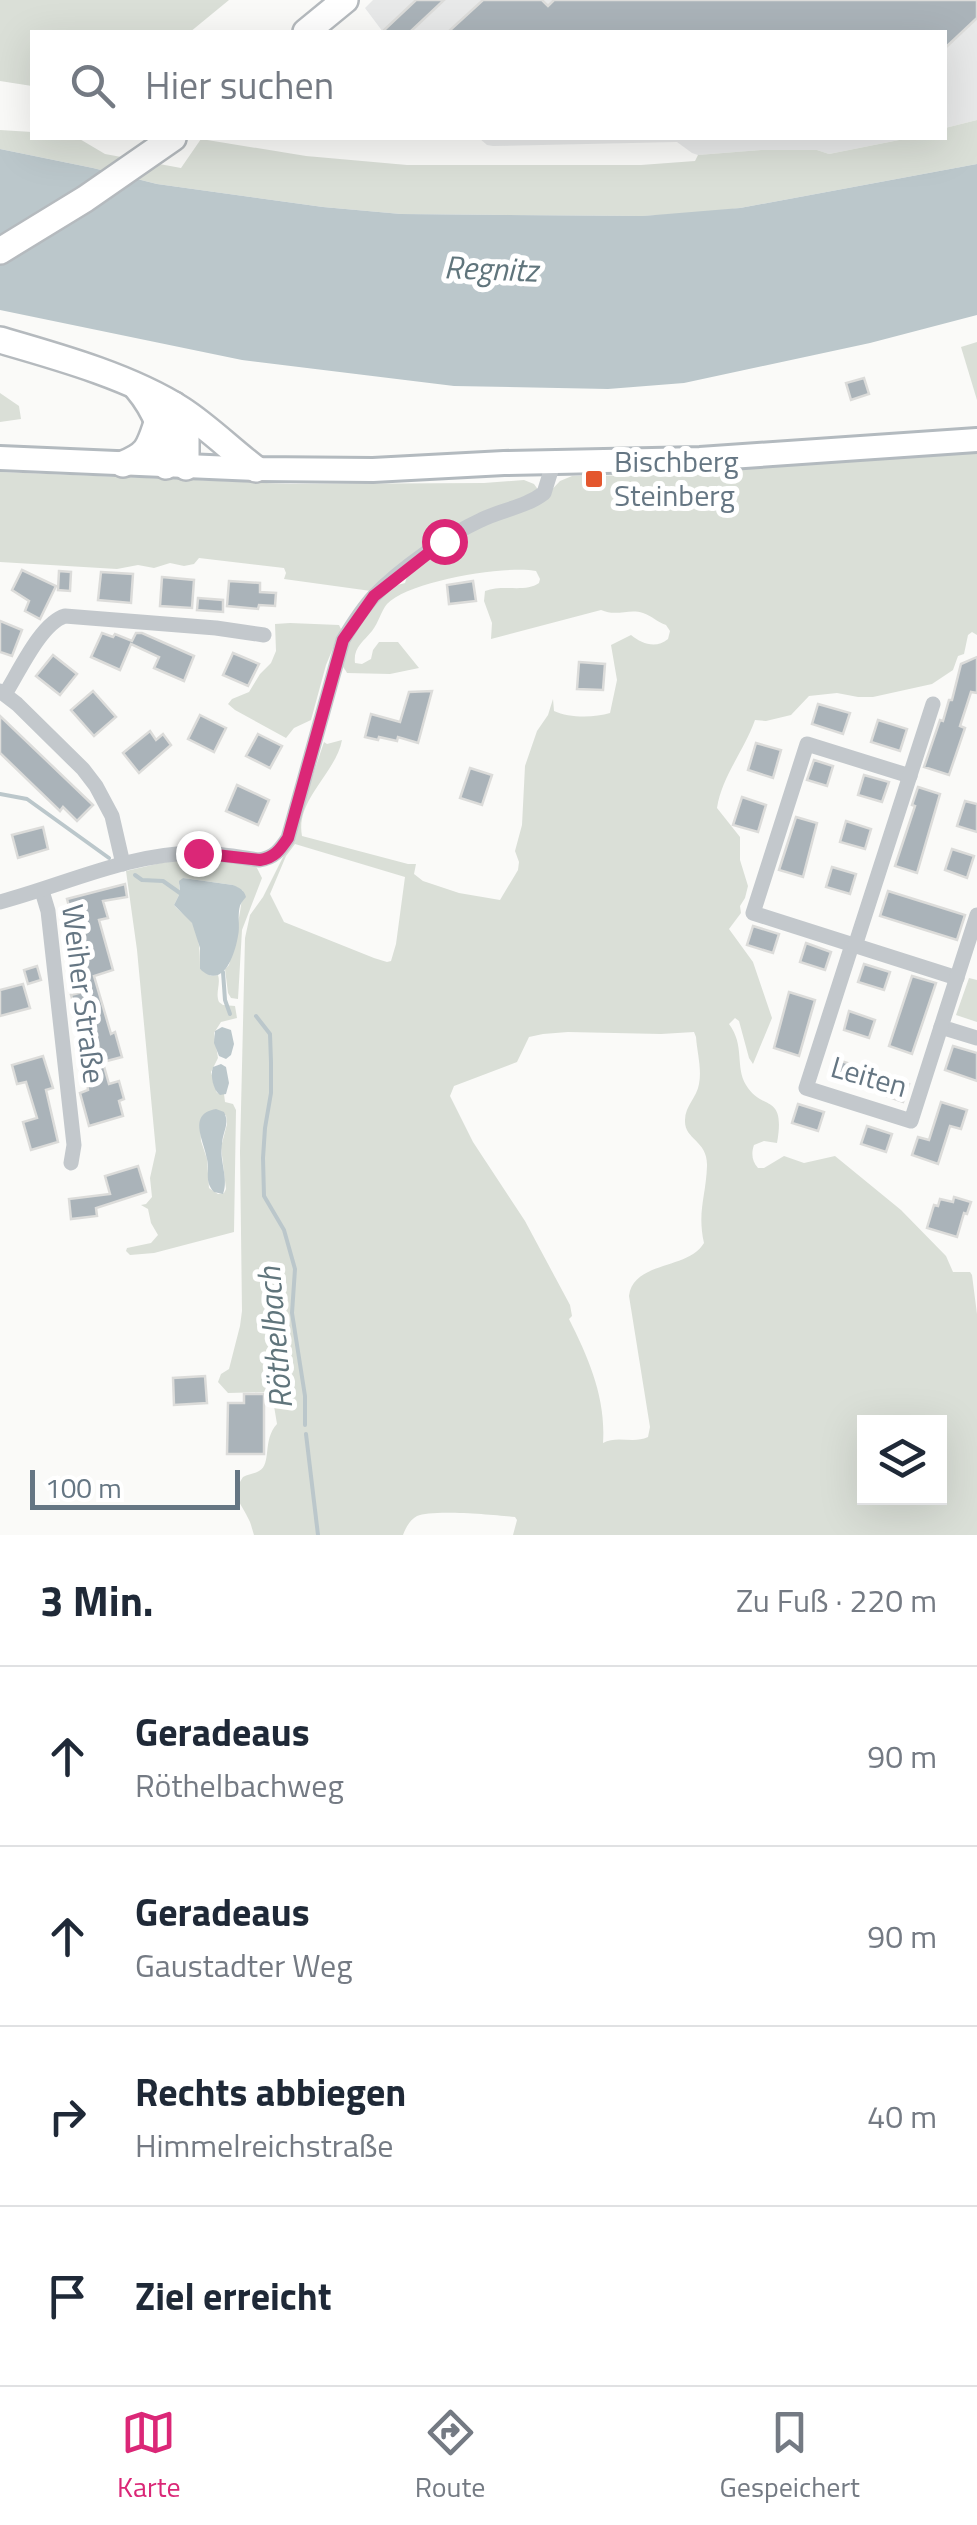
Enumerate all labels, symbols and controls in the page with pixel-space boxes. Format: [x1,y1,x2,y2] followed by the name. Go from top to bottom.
[30,30,947,140] search box
[145,56,334,114] text: Hier suchen
[65,58,120,113] icon: search
[443,242,541,294] water label: Regnitz
[614,438,739,518] place label: Bischberg Steinberg
[583,468,605,490] marker: Bischberg Steinberg
[422,519,468,565] route start
[176,831,222,877] route end
[50,902,118,1086] street label: Weiher Straße
[826,1043,913,1109] street label: Leiten
[244,1264,304,1411] water label: Röthelbach
[857,1415,947,1505] map controls
[857,1415,947,1505] button: layers
[30,1465,240,1510] scale bar
[45,1466,122,1509] text: 100 m
[40,1568,154,1632] text: 3 Min.
[736,1576,937,1624] text: Zu Fuß · 220 m
[135,1703,310,1761] text: Geradeaus
[40,1729,95,1784] icon: ahead
[867,1732,937,1780] text: 90 m
[135,1761,344,1809] text: Röthelbachweg
[135,1883,310,1941] text: Geradeaus
[40,1909,95,1964] icon: ahead
[867,1912,937,1960] text: 90 m
[135,1941,353,1989] text: Gaustadter Weg
[135,2063,406,2121] text: Rechts abbiegen
[40,2089,95,2144] icon: right
[867,2092,937,2140] text: 40 m
[135,2121,393,2169] text: Himmelreichstraße
[135,2267,332,2325] text: Ziel erreicht
[40,2269,95,2324] icon: arrive
[117,2405,181,2508] tab: Karte
[415,2405,485,2508] tab: Route
[720,2405,860,2508] tab: Gespeichert

